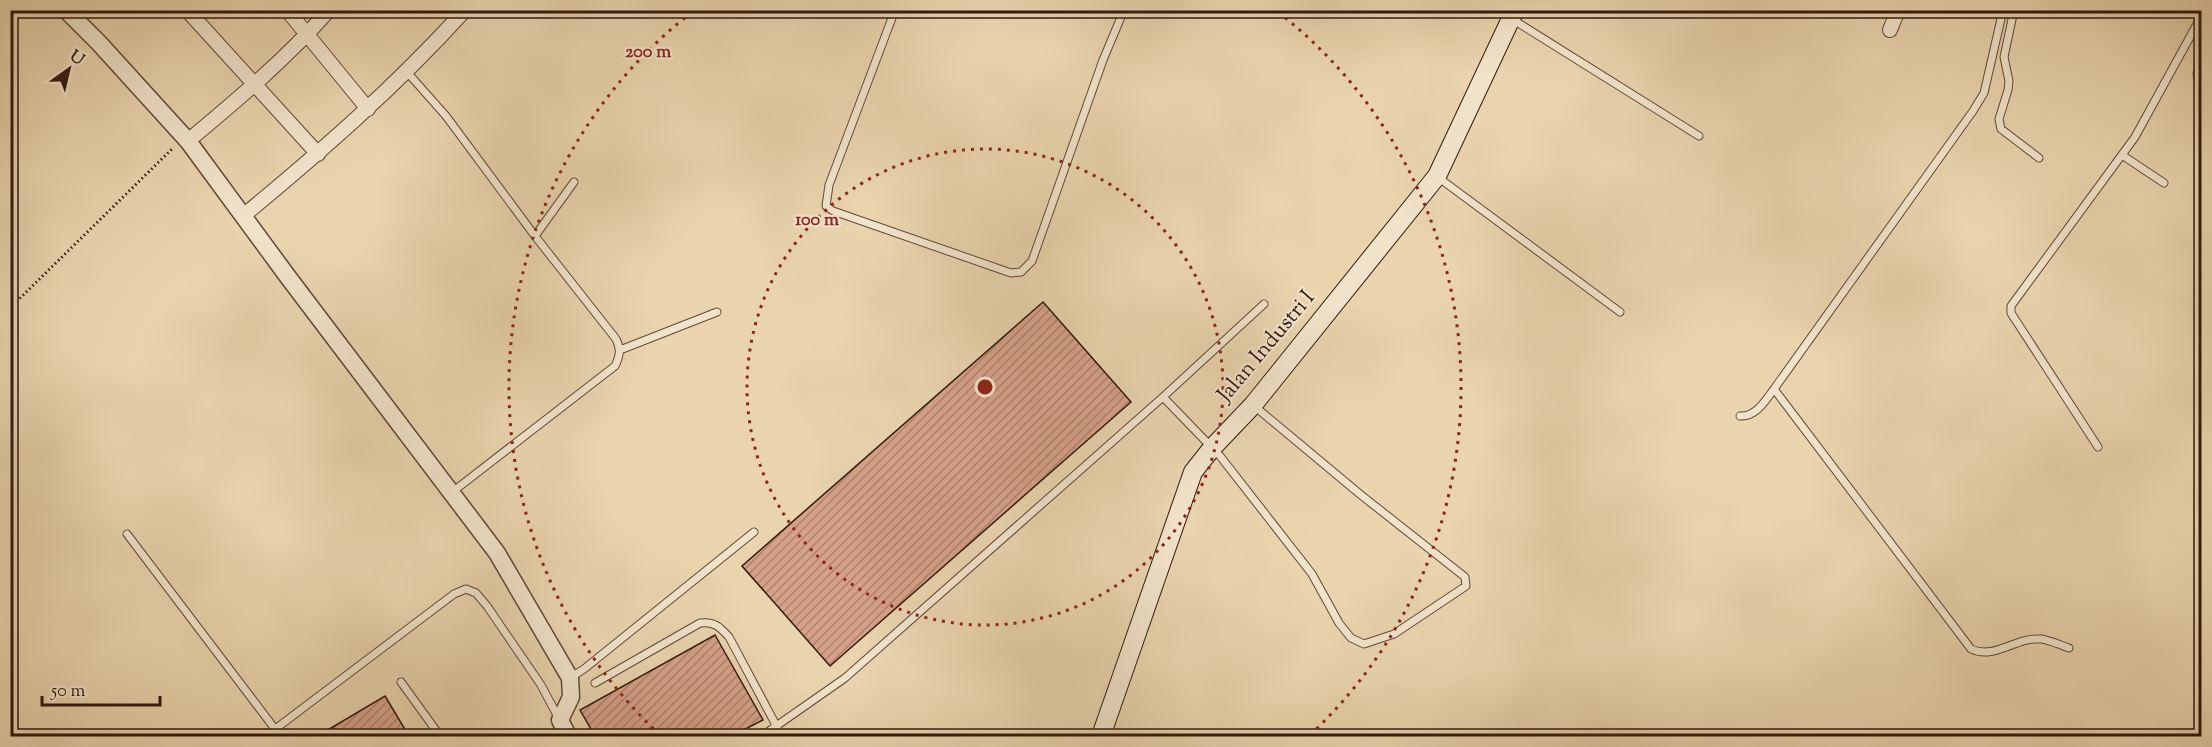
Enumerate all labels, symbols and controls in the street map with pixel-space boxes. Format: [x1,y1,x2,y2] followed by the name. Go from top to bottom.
[39,39,99,99] north arrow
[625,40,671,66] text: 200 m
[64,45,89,72] text: U
[795,208,839,234] text: 100 m
[1210,284,1324,411] street label: Jalan Industri I
[975,377,995,397] centre of rings
[42,669,160,707] scale bar
[50,679,86,705] text: 50 m

